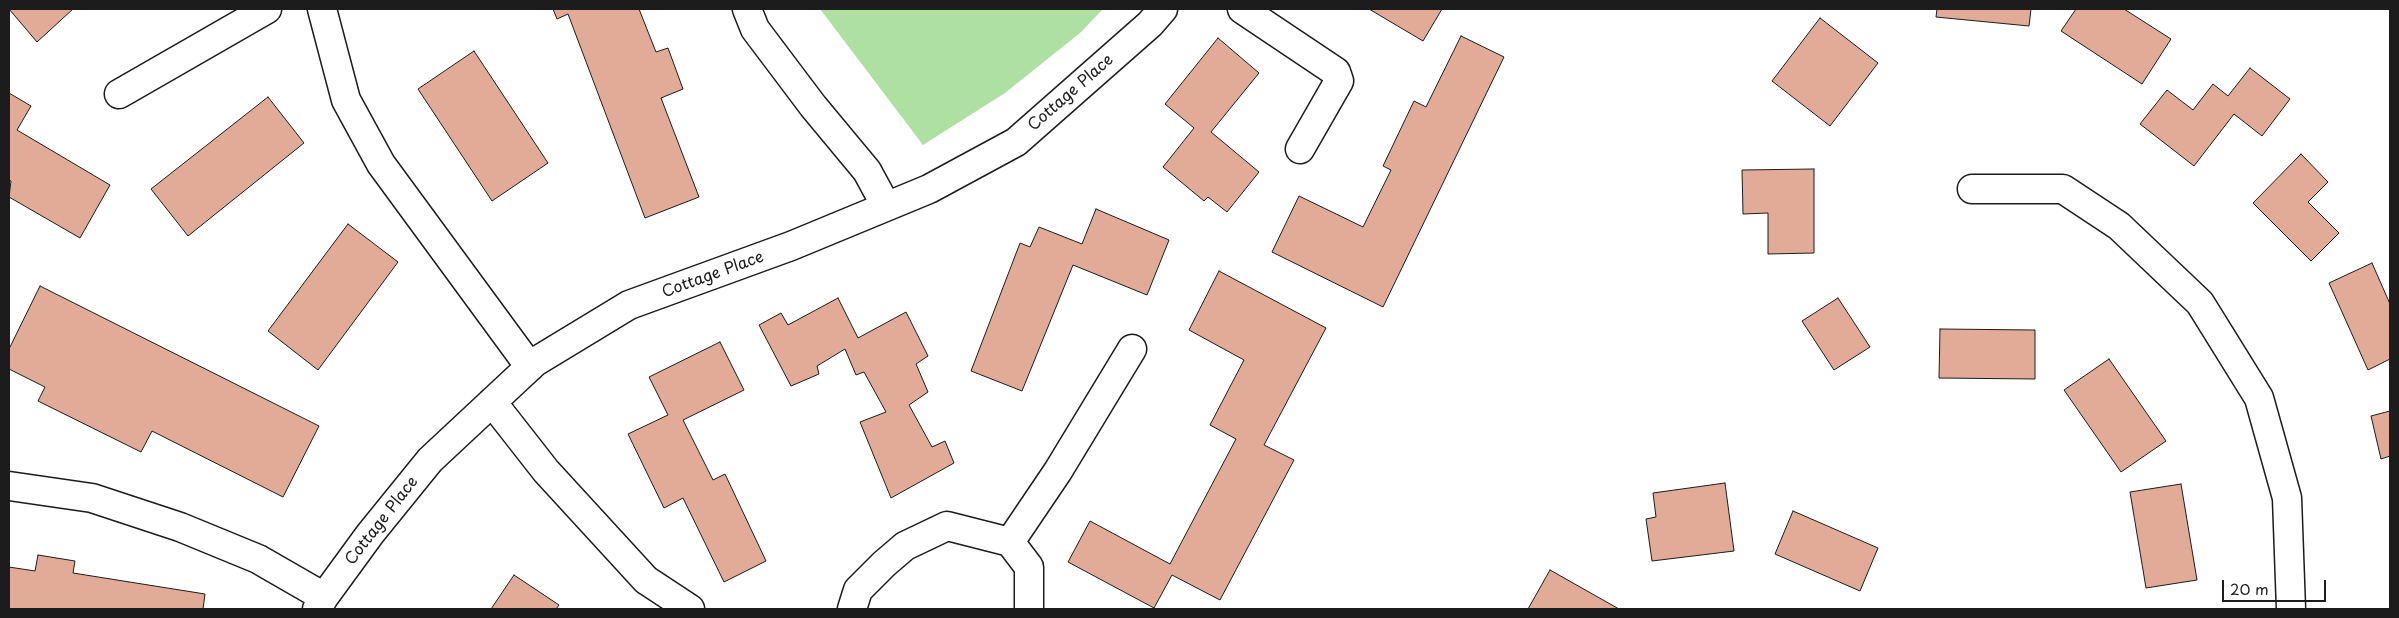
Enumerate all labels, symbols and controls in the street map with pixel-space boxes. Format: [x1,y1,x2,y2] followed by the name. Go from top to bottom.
[1024,51,1118,135] street label: Cottage Place
[659,248,767,302] street label: Cottage Place
[341,473,423,569] street label: Cottage Place
[2224,570,2328,602] scale bar
[2230,577,2269,600] text: 20 m

